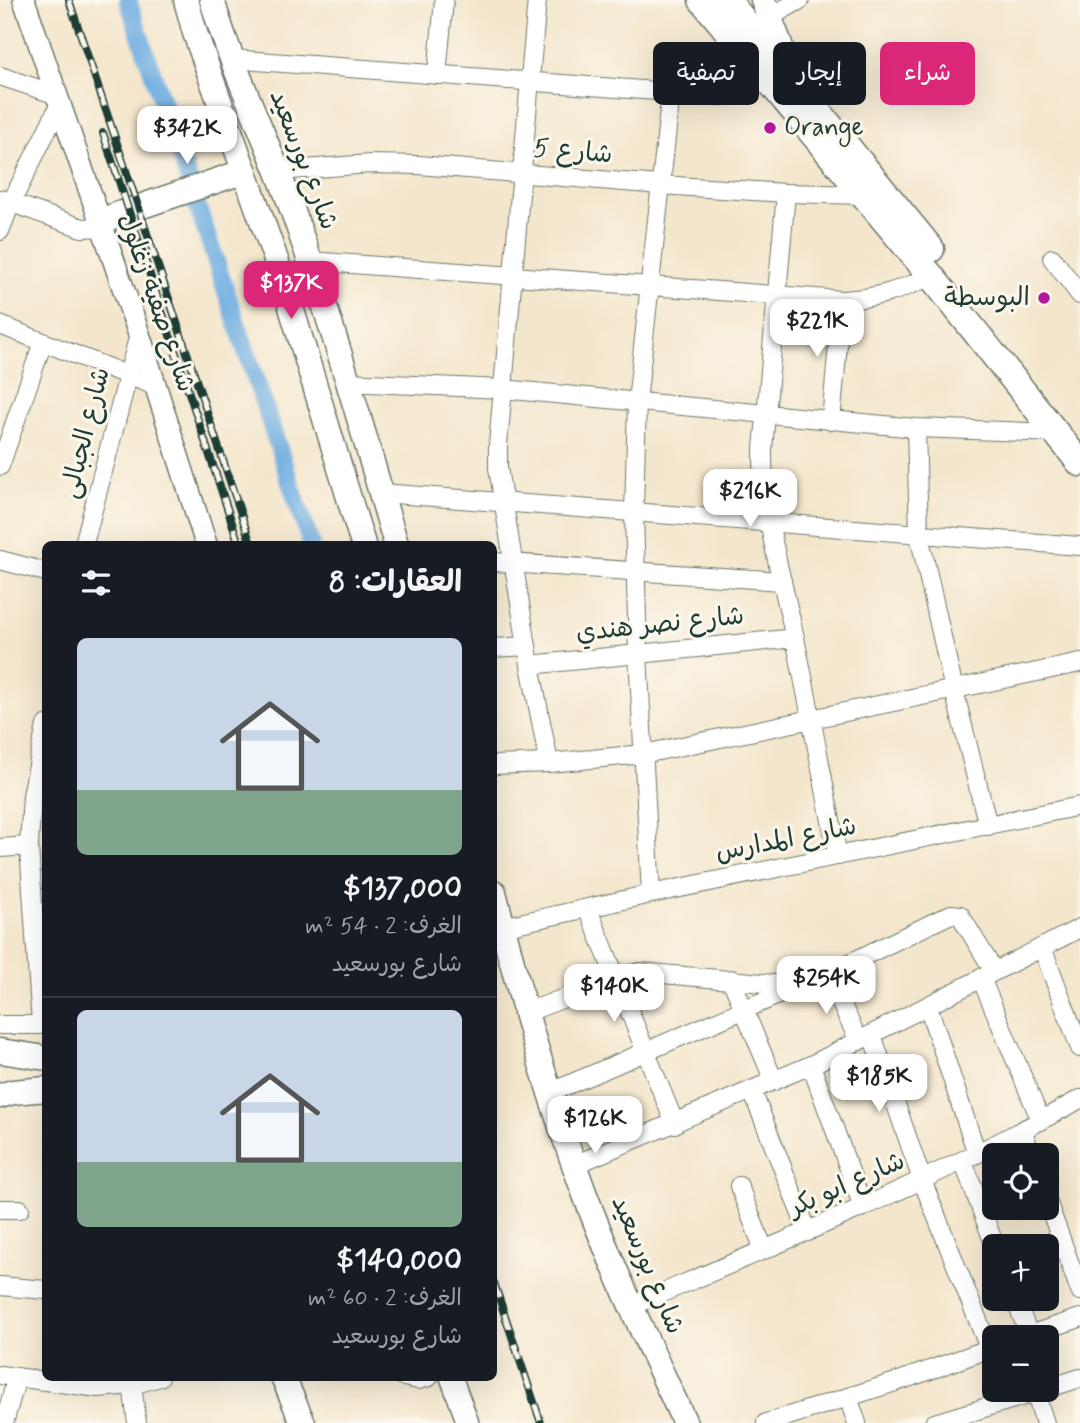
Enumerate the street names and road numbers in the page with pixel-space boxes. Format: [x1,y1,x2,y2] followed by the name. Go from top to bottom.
[261,85,345,235] street label: شارع بورسعيد
[532,132,614,172] street label: شارع 5
[110,209,202,397] street label: شارع صفية زغلول
[53,364,119,502] street label: شارع الجبالى
[574,599,746,651] street label: شارع نصر هندي
[713,810,859,870] street label: شارع المدارس
[782,1144,910,1227] street label: شارع ابو بكر
[603,1191,691,1339] street label: شارع بورسعيد

